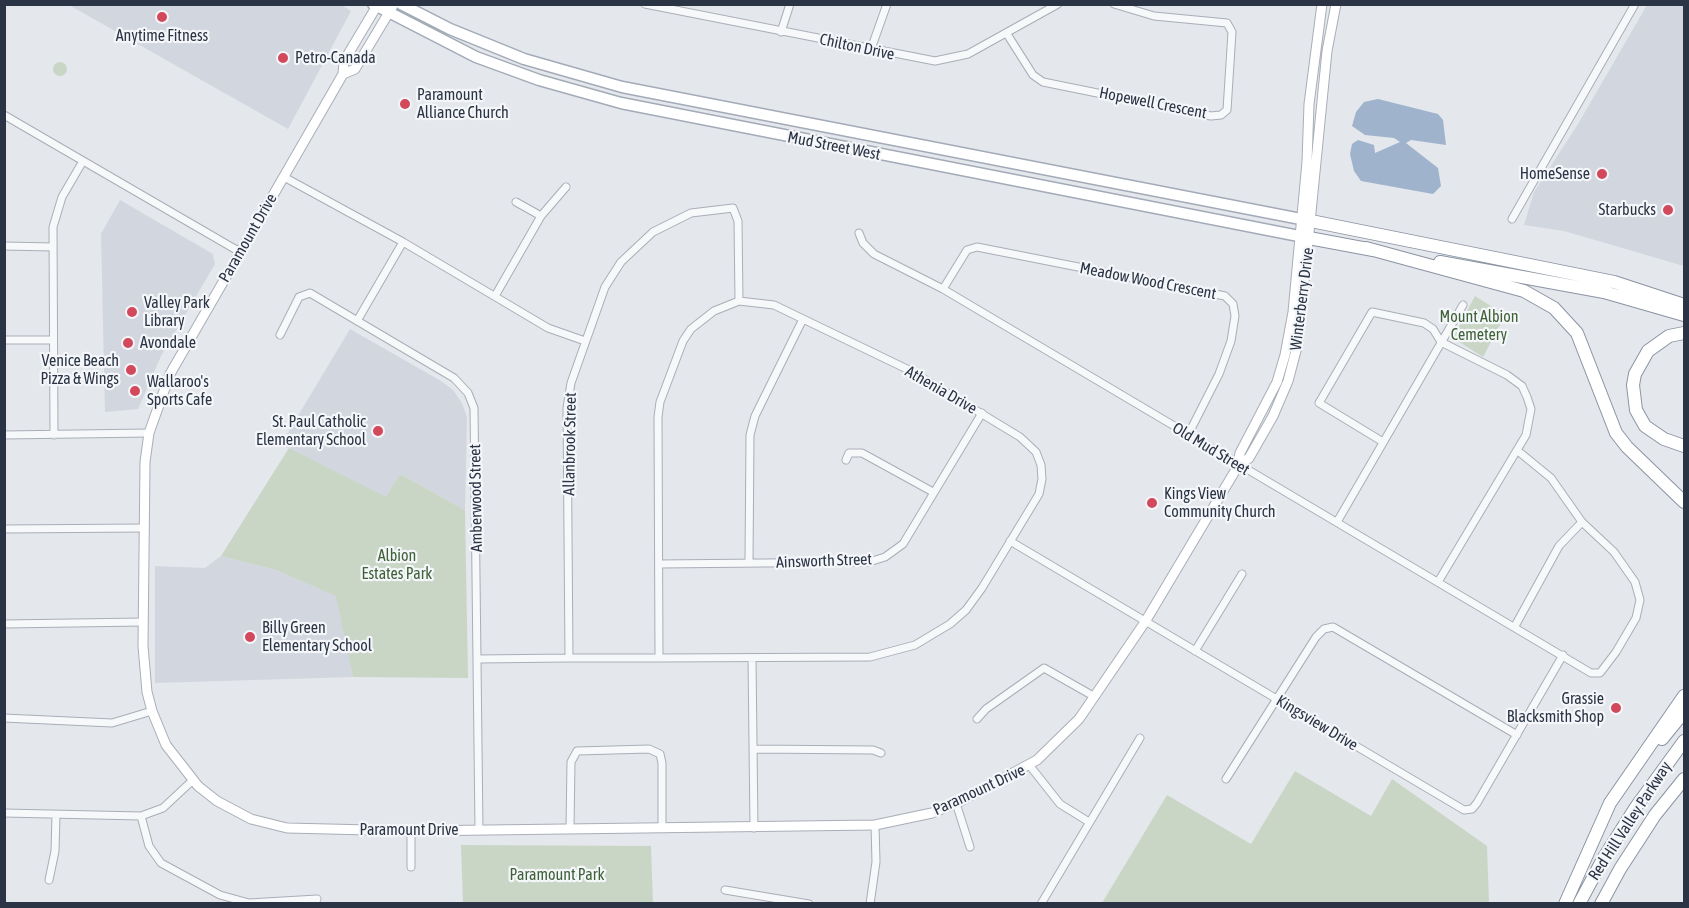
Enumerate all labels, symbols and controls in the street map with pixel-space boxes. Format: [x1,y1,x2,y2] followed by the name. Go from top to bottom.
[155,10,169,24] marker: Anytime Fitness
[116,26,208,46] place label: Anytime Fitness
[818,30,896,64] street label: Chilton Drive
[295,48,376,68] place label: Petro-Canada
[276,51,290,65] marker: Petro-Canada
[1098,83,1208,123] street label: Hopewell Crescent
[417,85,509,123] place label: Paramount Alliance Church
[398,97,412,111] marker: Paramount Alliance Church
[786,128,882,164] street label: Mud Street West
[1520,164,1590,184] place label: HomeSense
[1595,167,1609,181] marker: HomeSense
[215,190,281,286] street label: Paramount Drive
[1599,200,1656,220] place label: Starbucks
[1661,203,1675,217] marker: Starbucks
[1286,246,1318,352] street label: Winterberry Drive
[1078,258,1218,304] street label: Meadow Wood Crescent
[144,293,210,331] place label: Valley Park Library
[125,305,139,319] marker: Valley Park Library
[1439,307,1519,345] park label: Mount Albion Cemetery
[140,333,196,353] place label: Avondale
[121,336,135,350] marker: Avondale
[41,351,119,389] place label: Venice Beach Pizza & Wings
[902,362,980,418] street label: Athenia Drive
[124,363,138,377] marker: Venice Beach Pizza & Wings
[147,372,212,410] place label: Wallaroo's Sports Cafe
[128,384,142,398] marker: Wallaroo's Sports Cafe
[560,392,580,496] street label: Allanbrook Street
[256,412,366,450] place label: St. Paul Catholic Elementary School
[1169,418,1253,480] street label: Old Mud Street
[371,424,385,438] marker: St. Paul Catholic Elementary School
[465,444,487,552] street label: Amberwood Street
[1164,484,1275,522] place label: Kings View Community Church
[1145,496,1159,510] marker: Kings View Community Church
[362,546,432,584] park label: Albion Estates Park
[776,550,872,572] street label: Ainsworth Street
[262,618,372,656] place label: Billy Green Elementary School
[243,630,257,644] marker: Billy Green Elementary School
[1507,689,1604,727] place label: Grassie Blacksmith Shop
[1273,691,1361,755] street label: Kingsview Drive
[1609,701,1623,715] marker: Grassie Blacksmith Shop
[1584,758,1676,884] street label: Red Hill Valley Parkway
[930,760,1028,820] street label: Paramount Drive
[359,820,459,840] street label: Paramount Drive
[510,865,604,885] park label: Paramount Park

